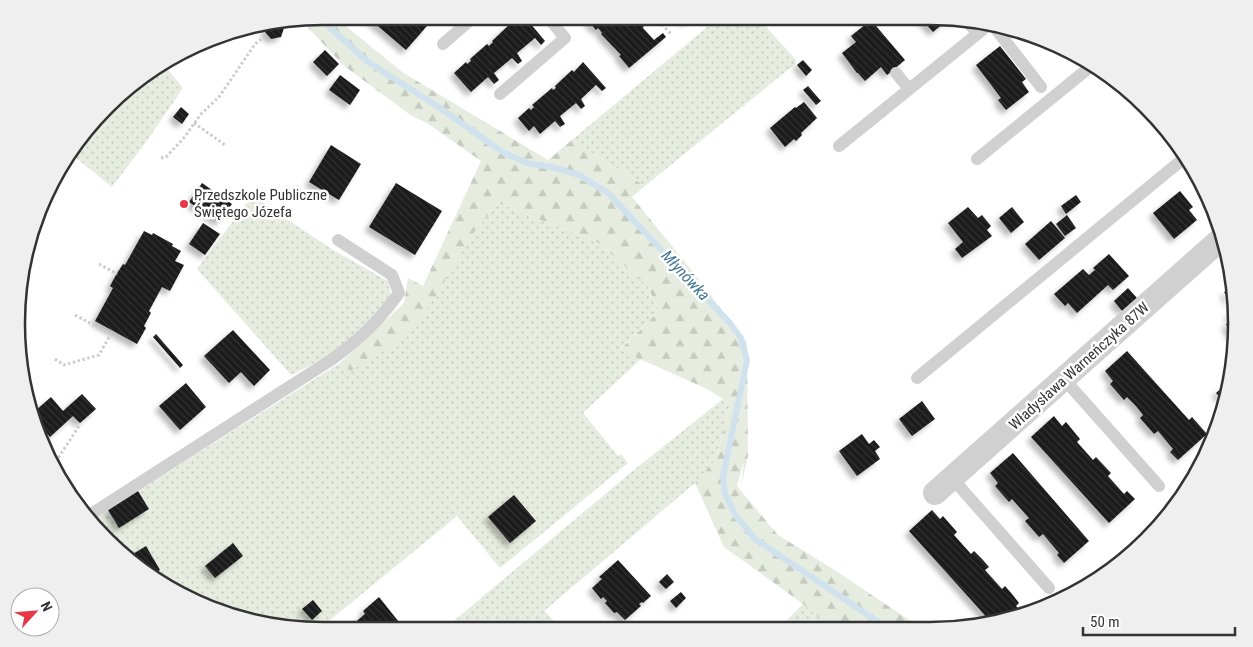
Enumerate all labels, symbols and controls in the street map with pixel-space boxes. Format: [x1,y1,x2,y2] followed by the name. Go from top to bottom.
[194,186,327,221] place label: Przedszkole Publiczne Świętego Józefa
[178,198,190,210] marker: Przedszkole Publiczne Świętego Józefa
[658,246,714,304] water label: Młynówka
[1005,298,1153,434] street label: Władysława Warneńczyka 87W
[10,587,60,637] north arrow
[38,599,56,614] text: N
[1083,604,1236,636] scale bar
[1090,613,1120,631] text: 50 m

